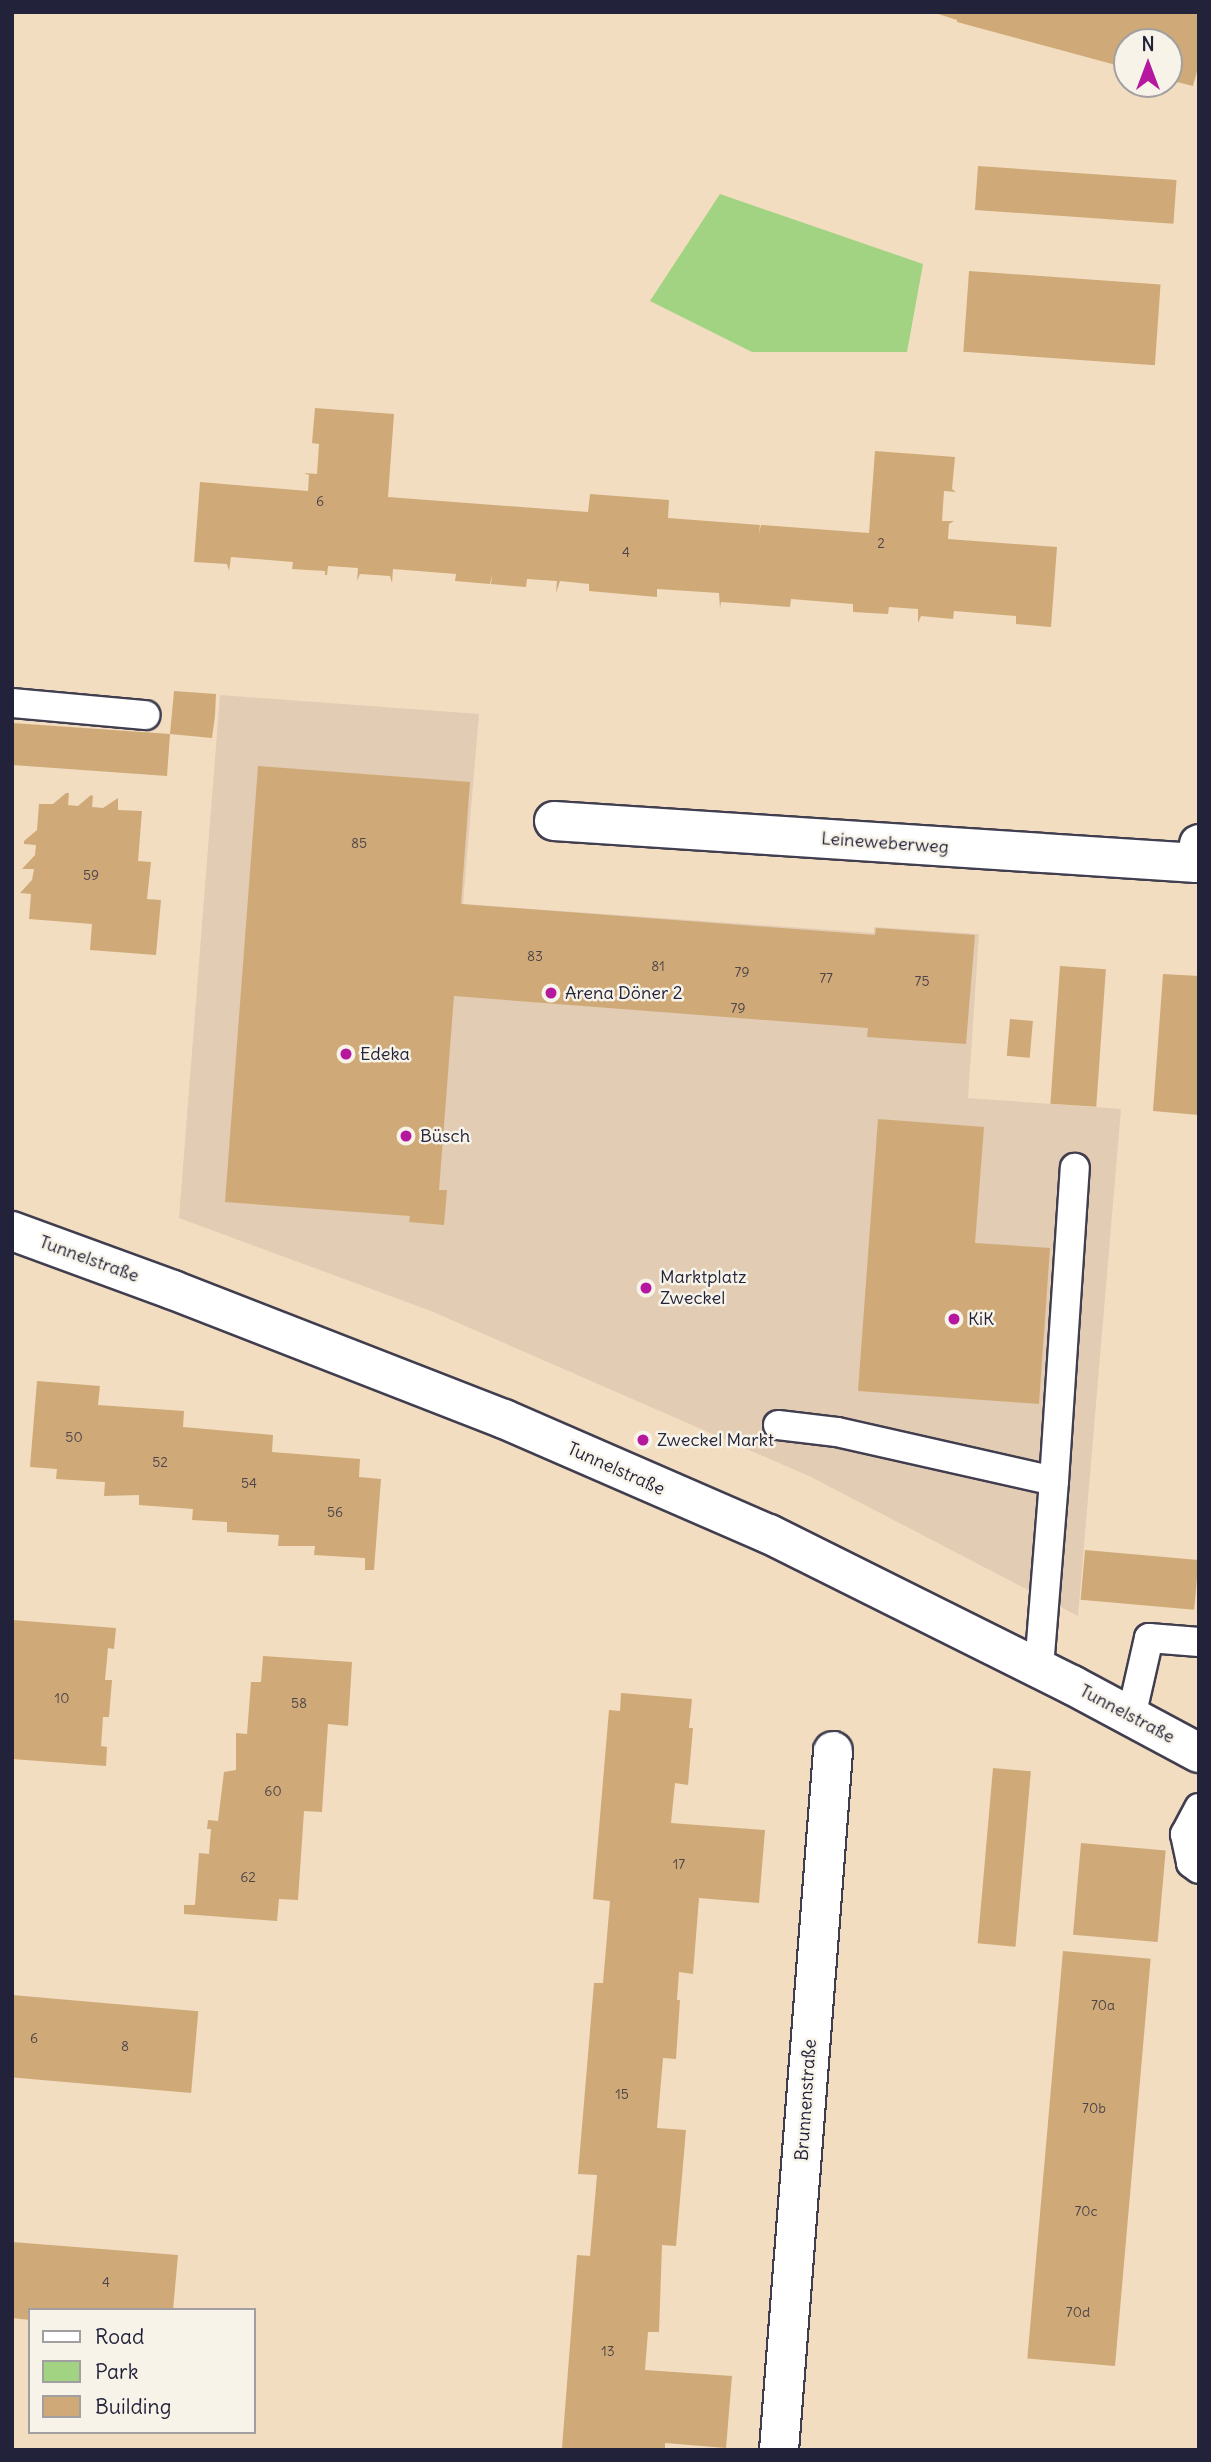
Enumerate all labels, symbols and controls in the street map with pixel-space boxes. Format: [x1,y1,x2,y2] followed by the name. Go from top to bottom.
[1113,28,1183,98] north arrow
[1141,32,1155,56] text: N
[316,493,324,509] house number: 6
[877,535,885,551] house number: 2
[622,544,630,560] house number: 4
[820,828,950,858] street label: Leineweberweg
[351,835,367,851] house number: 85
[83,867,99,883] house number: 59
[527,948,543,964] house number: 83
[651,958,665,974] house number: 81
[735,964,749,980] house number: 79
[819,970,833,986] house number: 77
[915,973,929,989] house number: 75
[565,982,683,1004] place label: Arena Döner 2
[543,985,559,1001] marker: Arena Döner 2
[731,1000,745,1016] house number: 79
[360,1043,410,1065] place label: Edeka
[338,1046,354,1062] marker: Edeka
[420,1125,470,1147] place label: Büsch
[398,1128,414,1144] marker: Büsch
[36,1231,142,1287] street label: Tunnelstraße
[660,1267,747,1310] place label: Marktplatz Zweckel
[638,1280,654,1296] marker: Marktplatz Zweckel
[968,1308,994,1330] place label: KiK
[946,1311,962,1327] marker: KiK
[65,1429,83,1445] house number: 50
[657,1429,774,1451] place label: Zweckel Markt
[635,1432,651,1448] marker: Zweckel Markt
[564,1438,668,1500] street label: Tunnelstraße
[152,1454,168,1470] house number: 52
[241,1475,257,1491] house number: 54
[327,1504,343,1520] house number: 56
[1076,1680,1178,1748] street label: Tunnelstraße
[55,1690,69,1706] house number: 10
[291,1695,307,1711] house number: 58
[264,1783,282,1799] house number: 60
[673,1856,685,1872] house number: 17
[240,1869,256,1885] house number: 62
[1091,1997,1115,2013] house number: 70a
[30,2030,38,2046] house number: 6
[121,2038,129,2054] house number: 8
[791,2039,821,2161] street label: Brunnenstraße
[615,2086,629,2102] house number: 15
[1082,2100,1106,2116] house number: 70b
[1074,2203,1098,2219] house number: 70c
[102,2274,110,2290] house number: 4
[1066,2304,1090,2320] house number: 70d
[28,2308,256,2434] legend
[95,2323,144,2350] text: Road
[601,2343,615,2359] house number: 13
[95,2358,138,2385] text: Park
[95,2393,171,2420] text: Building

